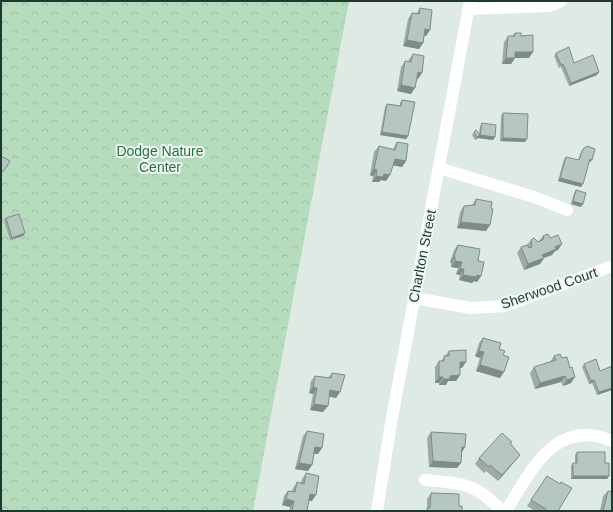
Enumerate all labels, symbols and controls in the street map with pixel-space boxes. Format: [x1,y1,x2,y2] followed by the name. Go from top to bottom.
[116,143,204,175] park label: Dodge Nature Center
[405,208,439,304] street label: Charlton Street
[499,264,600,312] street label: Sherwood Court

